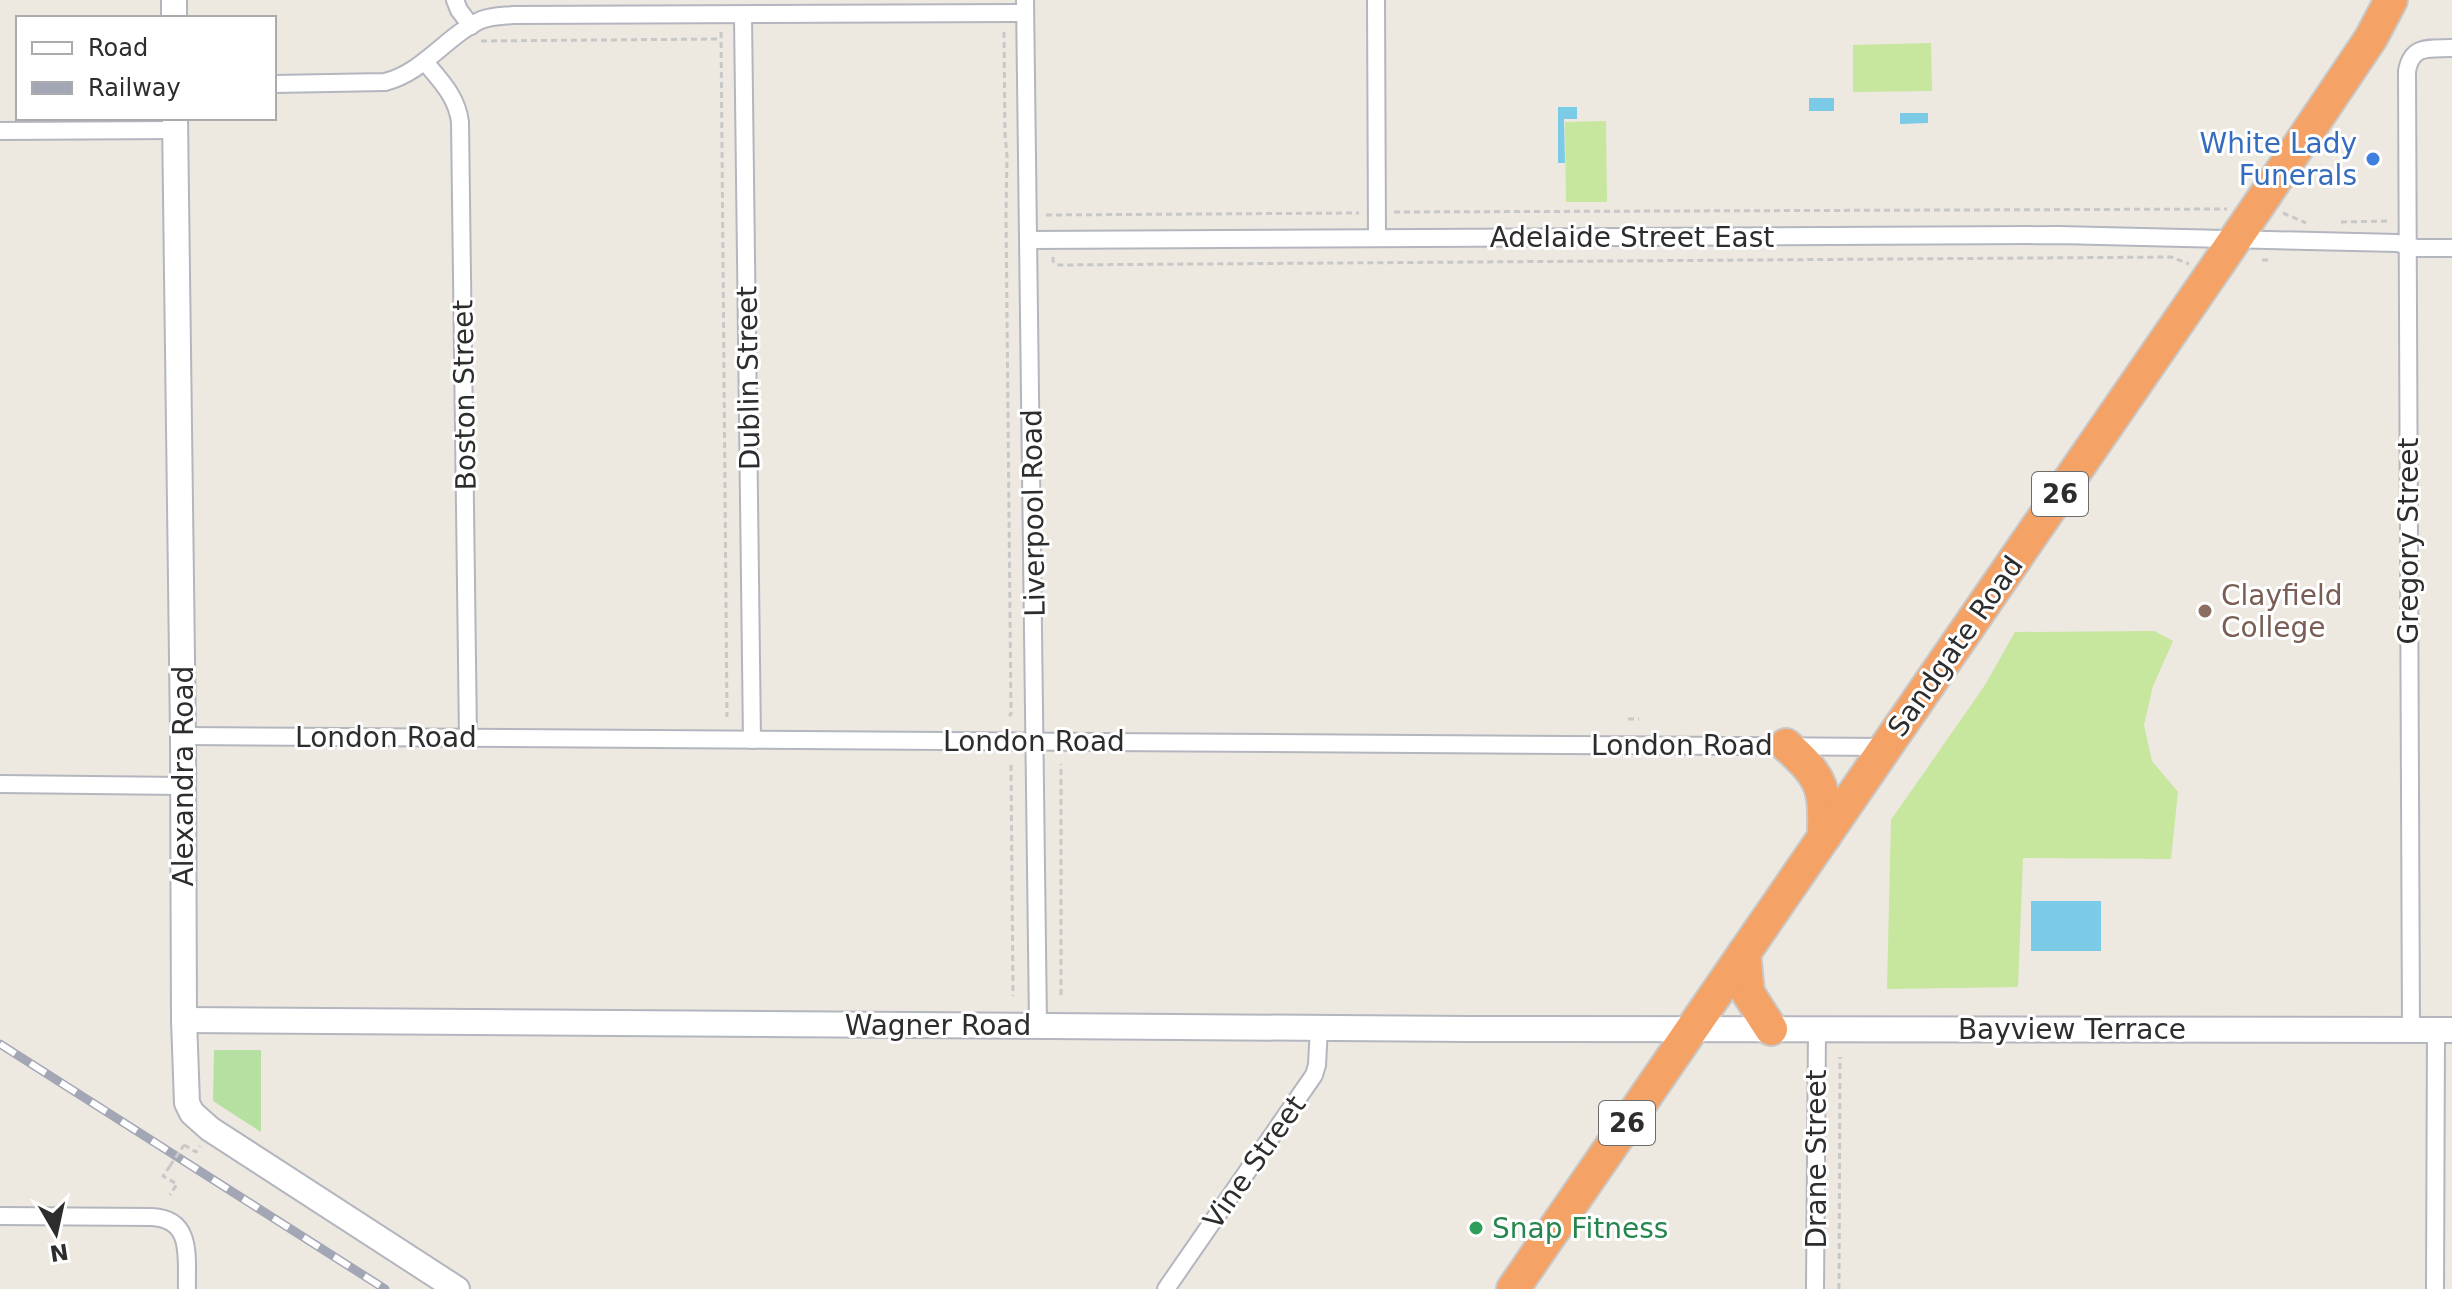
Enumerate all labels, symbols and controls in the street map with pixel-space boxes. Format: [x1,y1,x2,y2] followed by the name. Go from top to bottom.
[16,16,276,120] legend
[88,34,148,62] text: Road
[88,74,181,102] text: Railway
[2200,127,2357,192] place label: White Lady Funerals
[2364,150,2382,168] marker: White Lady Funerals
[1490,221,1774,254] street label: Adelaide Street East
[730,286,767,470] street label: Dublin Street
[446,299,483,491] street label: Boston Street
[1015,409,1052,617] street label: Liverpool Road
[2392,438,2425,644] street label: Gregory Street
[2032,472,2088,516] road number: 26
[1881,550,2030,743] street label: Sandgate Road
[2221,579,2342,644] place label: Clayfield College
[2196,602,2214,620] marker: Clayfield College
[167,666,200,886] street label: Alexandra Road
[295,721,477,754] street label: London Road
[943,725,1125,758] street label: London Road
[1591,729,1773,762] street label: London Road
[845,1009,1031,1042] street label: Wagner Road
[1958,1013,2186,1046] street label: Bayview Terrace
[1800,1069,1833,1249] street label: Drane Street
[1196,1089,1312,1235] street label: Vine Street
[1599,1101,1655,1145] road number: 26
[16,1193,96,1273] north arrow
[1492,1212,1668,1245] place label: Snap Fitness
[1467,1219,1485,1237] marker: Snap Fitness
[48,1238,70,1266] text: N

